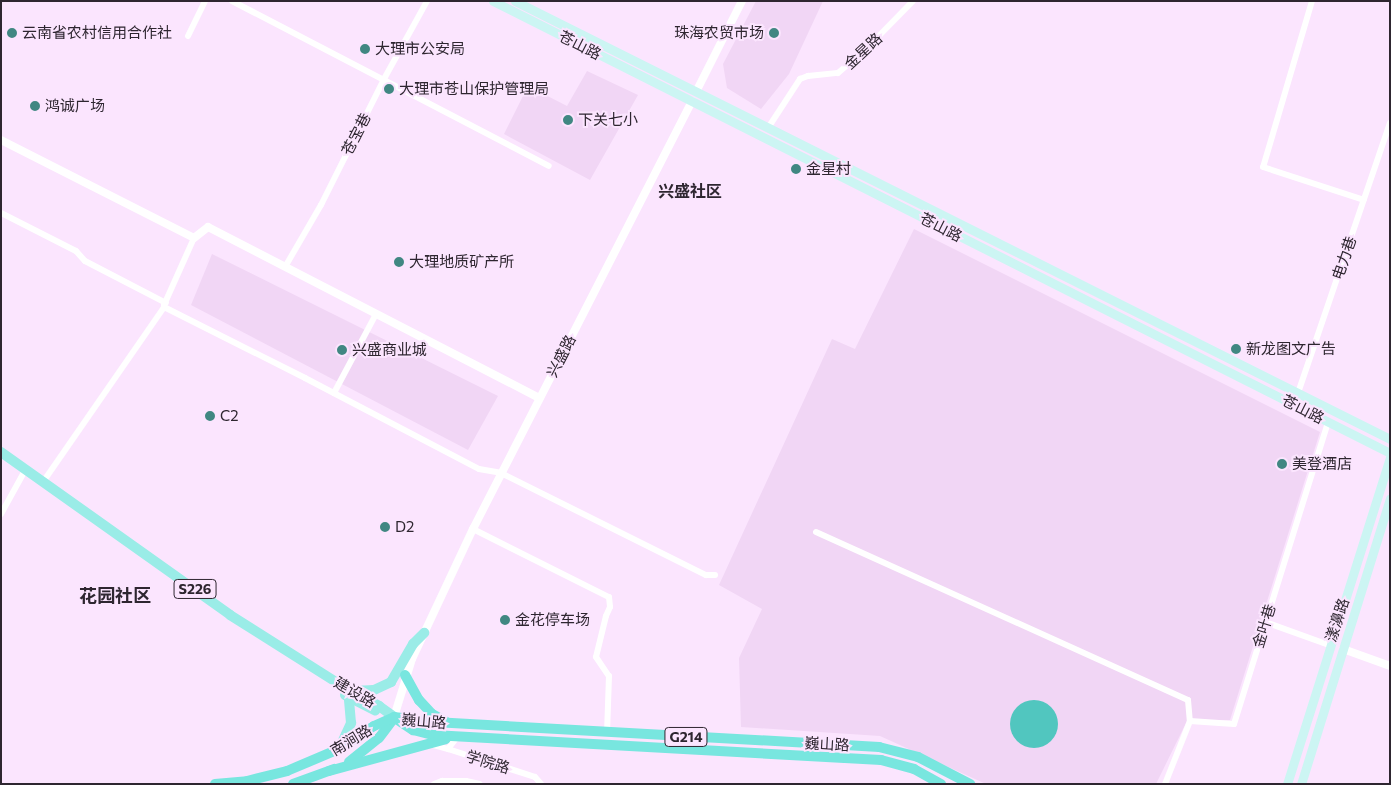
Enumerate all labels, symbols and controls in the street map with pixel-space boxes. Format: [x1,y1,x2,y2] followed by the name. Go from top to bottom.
[22,24,172,42] place label: 云南省农村信用合作社
[674,24,764,42] place label: 珠海农贸市场
[6,27,18,39] marker: 云南省农村信用合作社
[556,27,604,63] street label: 苍山路
[768,27,780,39] marker: 珠海农贸市场
[840,29,886,73] street label: 金星路
[375,40,465,58] place label: 大理市公安局
[359,43,371,55] marker: 大理市公安局
[399,80,549,98] place label: 大理市苍山保护管理局
[383,83,395,95] marker: 大理市苍山保护管理局
[45,97,105,115] place label: 鸿诚广场
[29,100,41,112] marker: 鸿诚广场
[338,110,374,158] street label: 苍宝巷
[578,111,638,129] place label: 下关七小
[562,114,574,126] marker: 下关七小
[806,160,851,178] place label: 金星村
[790,163,802,175] marker: 金星村
[658,181,722,201] district label: 兴盛社区
[917,209,965,245] street label: 苍山路
[1328,234,1360,282] street label: 电力巷
[409,253,514,271] place label: 大理地质矿产所
[393,256,405,268] marker: 大理地质矿产所
[543,332,579,380] street label: 兴盛路
[1246,340,1336,358] place label: 新龙图文广告
[352,341,427,359] place label: 兴盛商业城
[1230,343,1242,355] marker: 新龙图文广告
[336,344,348,356] marker: 兴盛商业城
[1279,391,1327,427] street label: 苍山路
[220,407,239,425] place label: C2
[204,410,216,422] marker: C2
[1292,455,1352,473] place label: 美登酒店
[1276,458,1288,470] marker: 美登酒店
[395,518,414,536] place label: D2
[379,521,391,533] marker: D2
[172,578,218,600] road number: S226
[79,584,151,606] district label: 花园社区
[1321,596,1353,644] street label: 漾濞路
[1249,602,1279,650] street label: 金叶巷
[515,611,590,629] place label: 金花停车场
[499,614,511,626] marker: 金花停车场
[331,673,379,711] street label: 建设路
[401,710,447,732] street label: 巍山路
[327,721,375,759] street label: 南涧路
[664,726,708,749] road number: G214
[804,734,850,754] street label: 巍山路
[464,747,512,777] street label: 学院路

